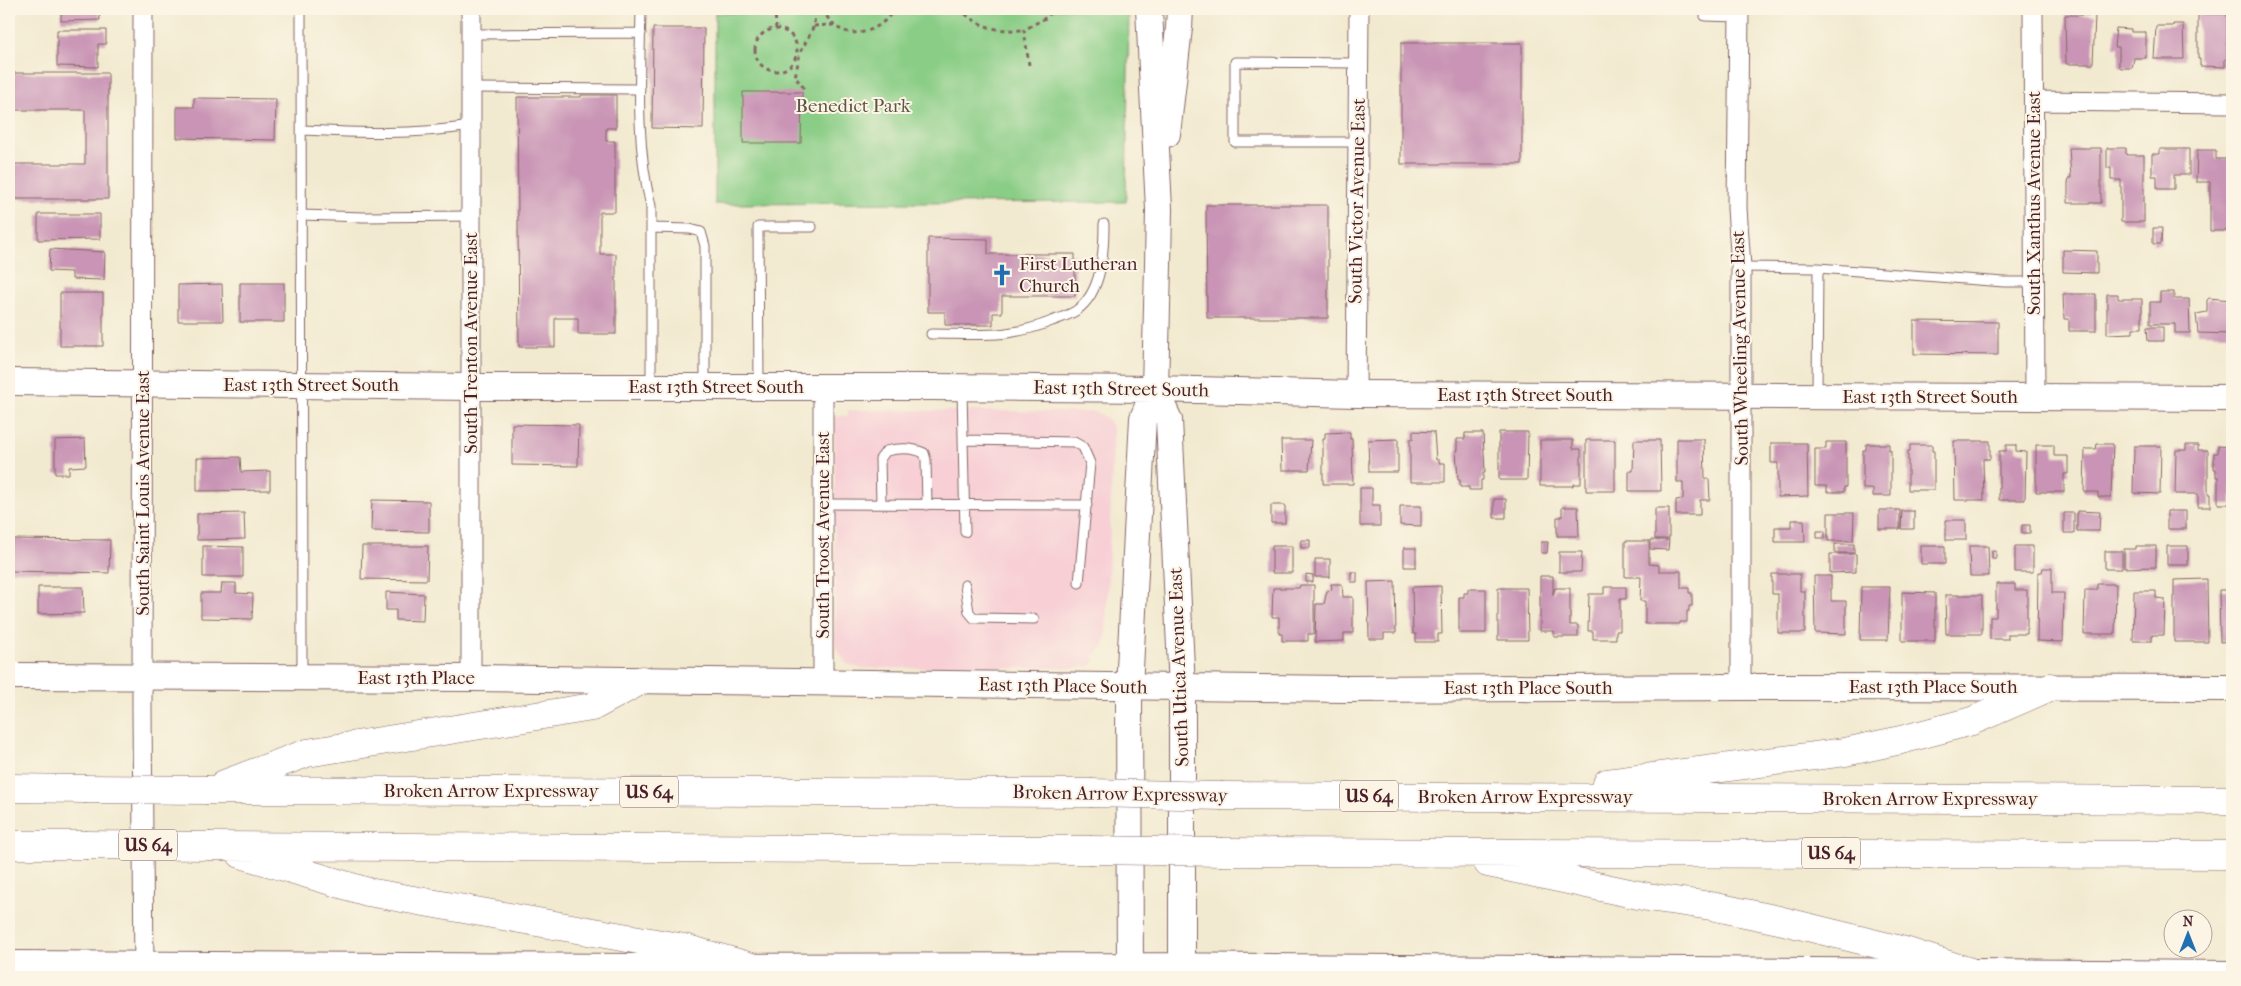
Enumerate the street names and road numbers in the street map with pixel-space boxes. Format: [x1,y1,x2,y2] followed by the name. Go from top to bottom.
[2023,90,2045,315] street label: South Xanthus Avenue East
[1344,98,1370,304] street label: South Victor Avenue East
[1727,230,1753,466] street label: South Wheeling Avenue East
[460,232,482,454] street label: South Trenton Avenue East
[132,370,154,616] street label: South Saint Louis Avenue East
[223,374,399,396] street label: East 13th Street South
[628,376,804,398] street label: East 13th Street South
[1033,376,1209,402] street label: East 13th Street South
[1437,384,1613,406] street label: East 13th Street South
[1842,386,2018,408] street label: East 13th Street South
[812,431,834,639] street label: South Troost Avenue East
[1165,567,1193,767] street label: South Utica Avenue East
[357,667,475,689] street label: East 13th Place
[978,674,1148,698] street label: East 13th Place South
[1848,676,2018,698] street label: East 13th Place South
[1443,677,1613,699] street label: East 13th Place South
[620,776,678,808] road number: US 64
[383,780,600,802] street label: Broken Arrow Expressway
[1340,780,1398,811] road number: US 64
[1012,781,1229,807] street label: Broken Arrow Expressway
[1417,786,1634,808] street label: Broken Arrow Expressway
[1822,788,2039,810] street label: Broken Arrow Expressway
[119,830,177,860] road number: US 64
[1802,838,1860,868] road number: US 64

